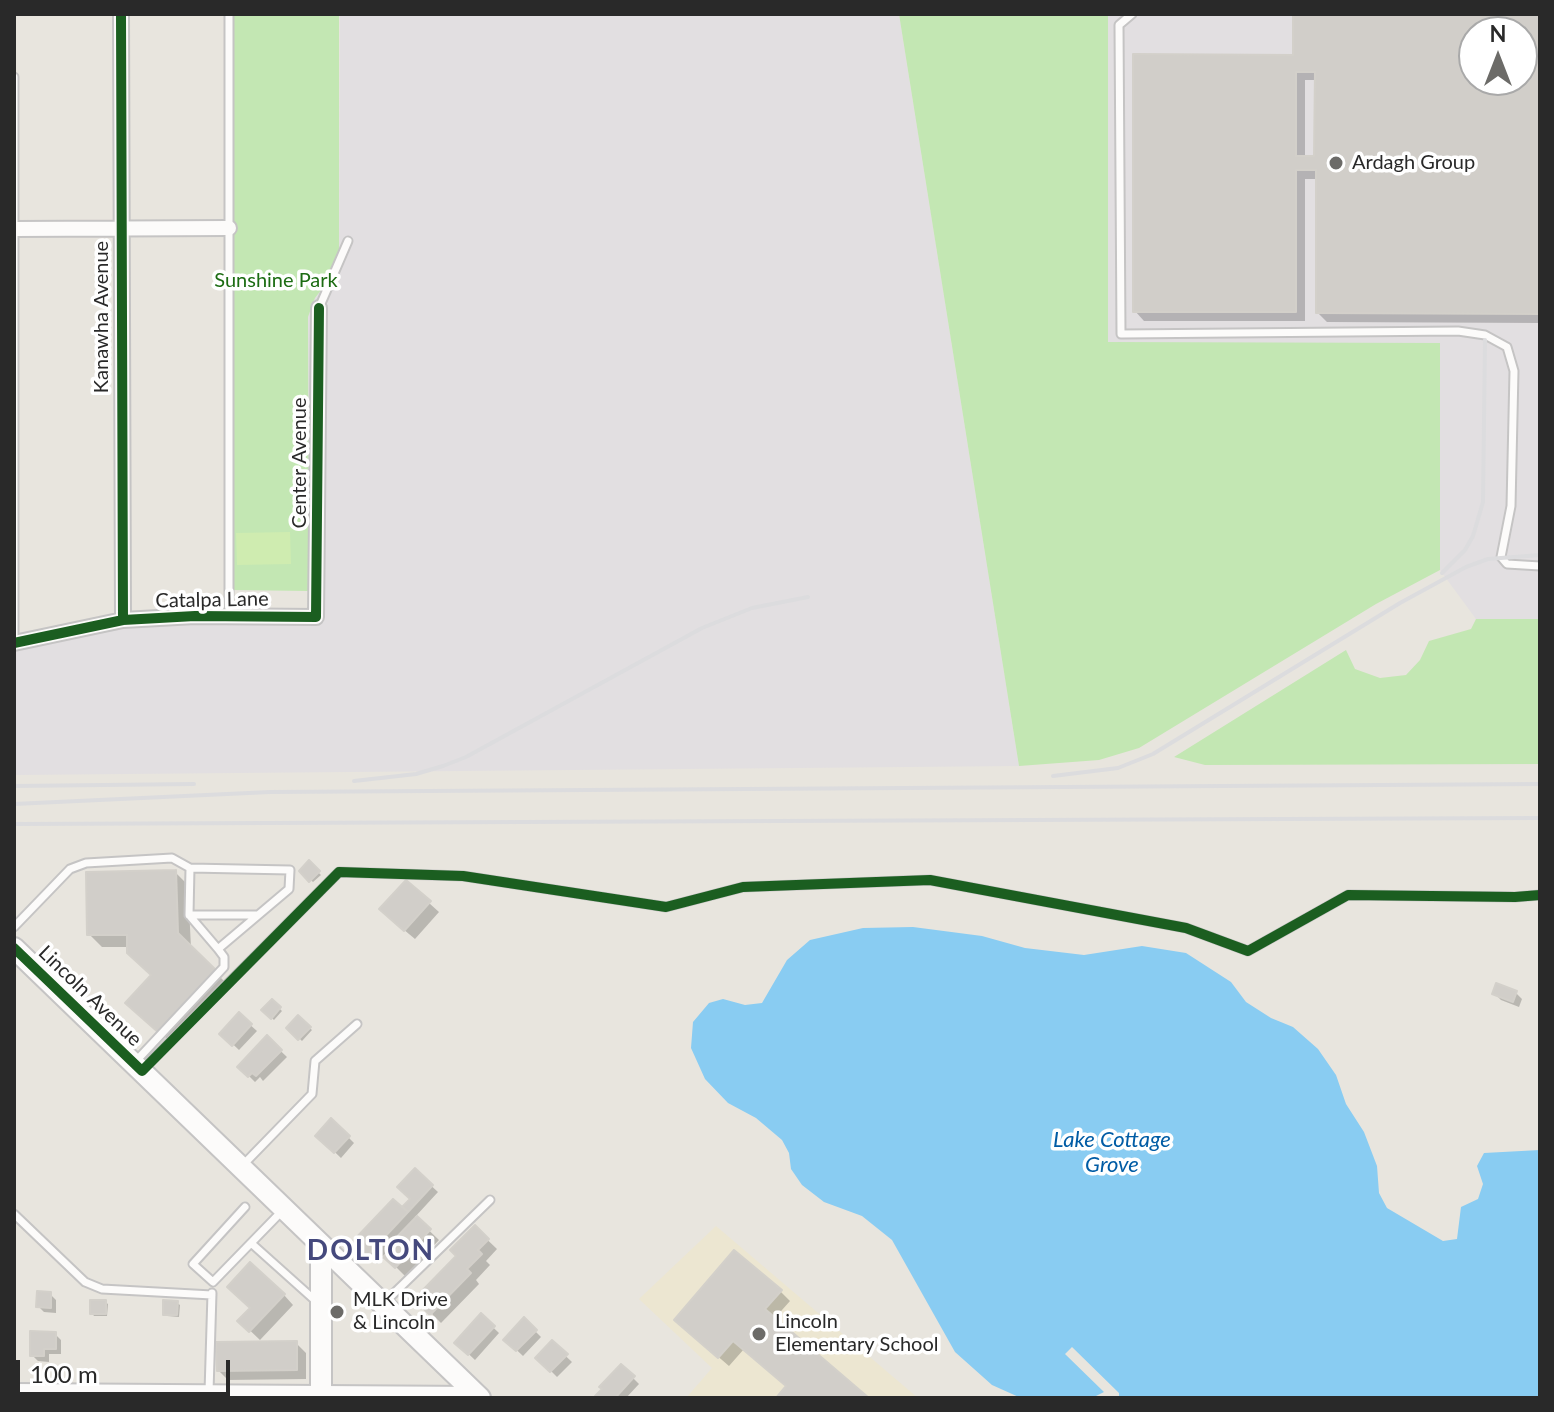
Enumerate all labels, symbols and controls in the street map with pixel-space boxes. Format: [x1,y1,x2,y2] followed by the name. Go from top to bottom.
[1458,16,1538,96] north arrow
[1490,20,1506,47] text: N
[1352,151,1475,175] place label: Ardagh Group
[1327,154,1345,172] marker: Ardagh Group
[90,241,114,393] street label: Kanawha Avenue
[214,269,338,293] park label: Sunshine Park
[288,397,312,529] street label: Center Avenue
[155,587,269,613] street label: Catalpa Lane
[33,941,147,1051] street label: Lincoln Avenue
[1053,1127,1171,1178] water label: Lake Cottage Grove
[307,1234,435,1268] district label: DOLTON
[353,1288,448,1335] place label: MLK Drive & Lincoln
[328,1303,346,1321] marker: MLK Drive & Lincoln
[775,1310,938,1357] place label: Lincoln Elementary School
[750,1325,768,1343] marker: Lincoln Elementary School
[20,1344,234,1394] scale bar
[30,1359,98,1388] text: 100 m

